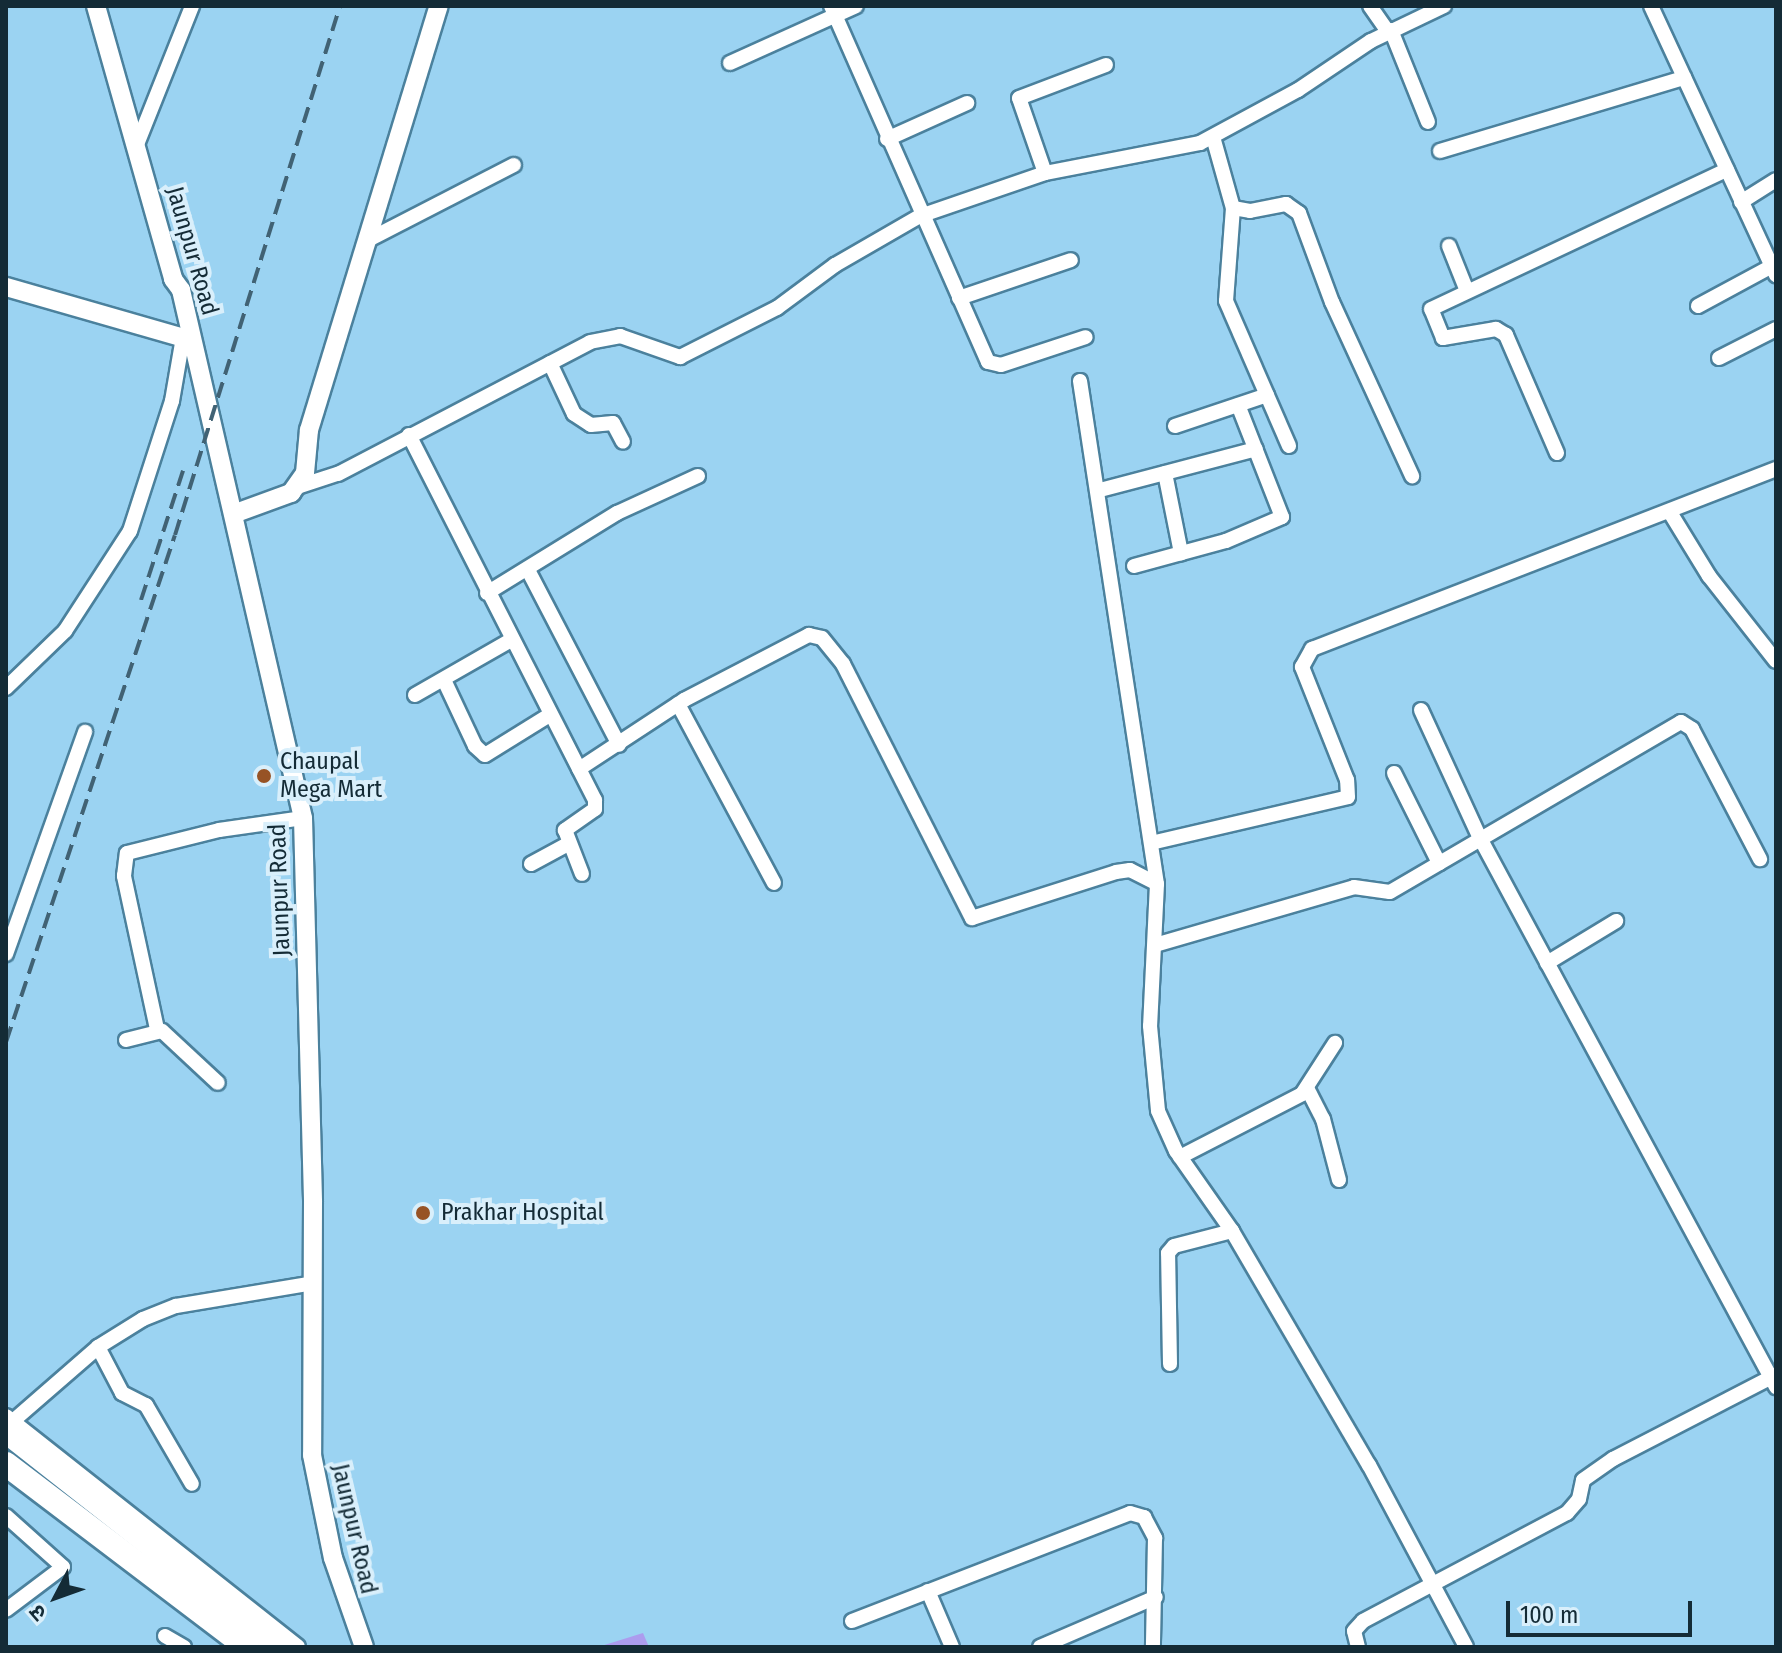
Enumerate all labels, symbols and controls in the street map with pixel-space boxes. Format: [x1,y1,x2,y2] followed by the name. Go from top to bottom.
[160,183,224,319] street label: Jaunpur Road
[280,748,382,804] place label: Chaupal Mega Mart
[255,767,273,785] marker: Chaupal Mega Mart
[263,823,297,957] street label: Jaunpur Road
[441,1199,604,1227] place label: Prakhar Hospital
[412,1202,434,1224] marker: Prakhar Hospital
[325,1461,383,1597] street label: Jaunpur Road
[16,1557,96,1637] north arrow
[1510,1585,1696,1635] scale bar
[23,1599,52,1627] text: उ
[1520,1601,1578,1629] text: 100 m

